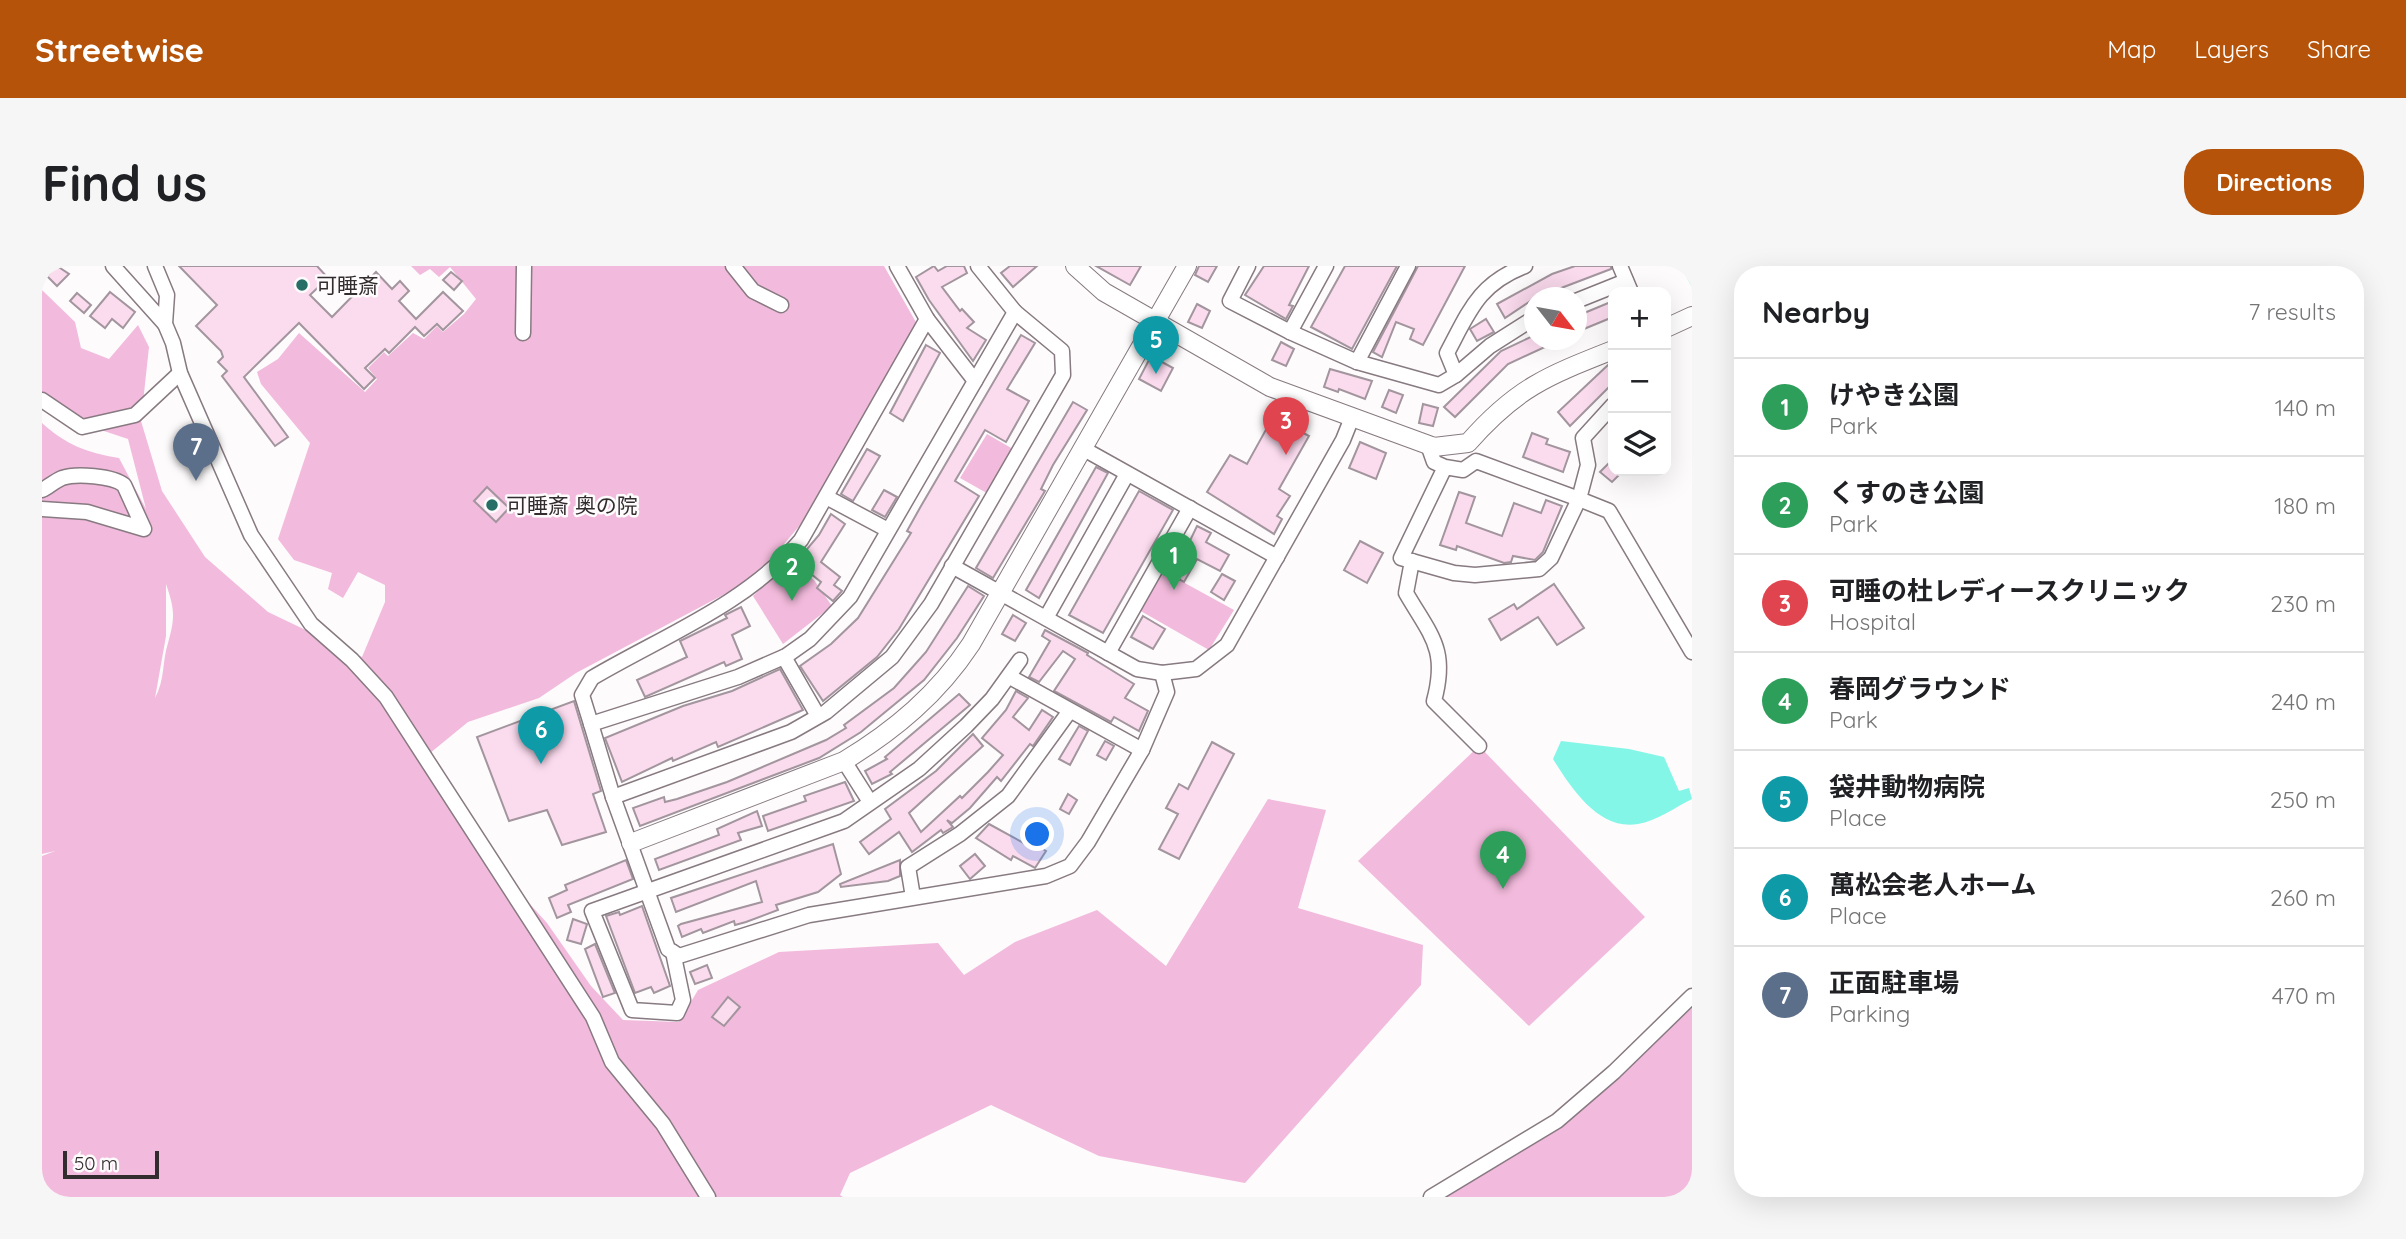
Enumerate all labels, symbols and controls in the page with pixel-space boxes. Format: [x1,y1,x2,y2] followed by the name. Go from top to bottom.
[35,29,204,70] text: Streetwise
[2107,34,2156,64] text: Map
[2194,34,2269,64] text: Layers
[2307,34,2371,64] text: Share
[2184,149,2364,215] button: Directions
[42,152,207,213] text: Find us
[316,272,379,298] place label: 可睡斎
[294,277,310,293] marker: 可睡斎
[1524,287,1587,350] north arrow
[1608,287,1671,476] map controls
[1608,287,1671,350] button: +
[1762,293,1870,331] text: Nearby
[2248,297,2336,326] text: 7 results
[1133,316,1179,374] pin: 5
[1608,350,1671,413] button: −
[1829,378,1959,411] text: けやき公園
[1781,393,1789,422] text: 1
[2275,393,2336,422] text: 140 m
[1263,397,1309,455] pin: 3
[1829,411,1878,440] text: Park
[1608,413,1671,476] button: layers
[173,423,219,481] pin: 7
[1829,476,1984,509] text: くすのき公園
[1778,491,1792,520] text: 2
[2274,491,2336,520] text: 180 m
[506,492,638,518] place label: 可睡斎 奥の院
[484,497,500,513] marker: 可睡斎 奥の院
[1829,509,1878,538] text: Park
[1151,532,1197,590] pin: 1
[769,543,815,601] pin: 2
[1829,574,2190,607] text: 可睡の杜レディースクリニック
[1779,589,1791,618] text: 3
[2270,589,2336,618] text: 230 m
[1829,607,1916,636] text: Hospital
[1829,672,2011,705] text: 春岡グラウンド
[1778,687,1792,716] text: 4
[2271,687,2336,716] text: 240 m
[1829,705,1878,734] text: Park
[518,706,564,764] pin: 6
[1829,770,1985,803] text: 袋井動物病院
[1778,785,1792,814] text: 5
[2270,785,2336,814] text: 250 m
[1829,803,1887,832] text: Place
[1020,817,1054,851] your location
[1480,831,1526,889] pin: 4
[1829,868,2036,901] text: 萬松会老人ホーム
[1779,883,1791,912] text: 6
[2270,883,2336,912] text: 260 m
[1829,901,1887,930] text: Place
[1829,966,1959,999] text: 正面駐車場
[1779,981,1791,1010] text: 7
[2272,981,2336,1010] text: 470 m
[1829,999,1910,1028] text: Parking
[63,1148,159,1180] scale bar
[74,1151,118,1175] text: 50 m

